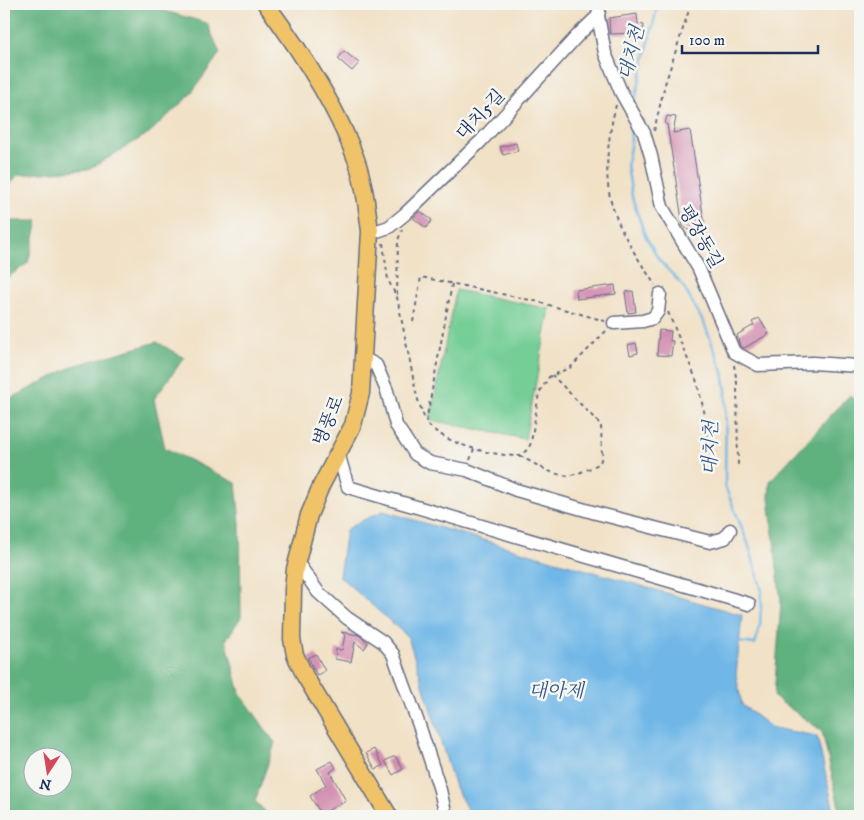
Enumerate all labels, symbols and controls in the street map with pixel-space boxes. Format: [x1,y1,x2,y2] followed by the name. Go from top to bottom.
[614,22,650,82] water label: 대치천
[682,22,818,54] scale bar
[689,31,725,50] text: 100 m
[452,85,510,145] street label: 대치5길
[673,201,727,273] street label: 평장동길
[309,393,349,449] street label: 병풍로
[699,419,723,476] water label: 대치천
[528,680,586,703] water label: 대아제
[22,748,72,798] north arrow
[38,774,53,794] text: N

